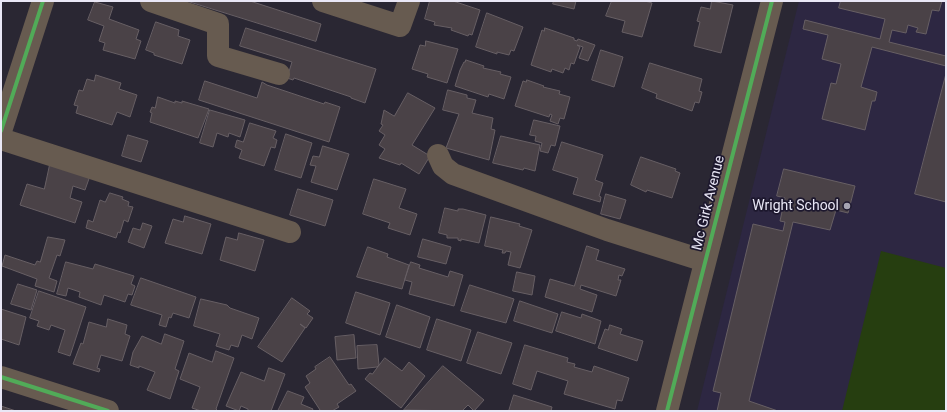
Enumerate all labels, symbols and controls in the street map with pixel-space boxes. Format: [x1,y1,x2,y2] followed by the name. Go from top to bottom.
[689,154,729,252] street label: Mc Girk Avenue
[752,198,839,214] place label: Wright School
[842,201,852,211] marker: Wright School

